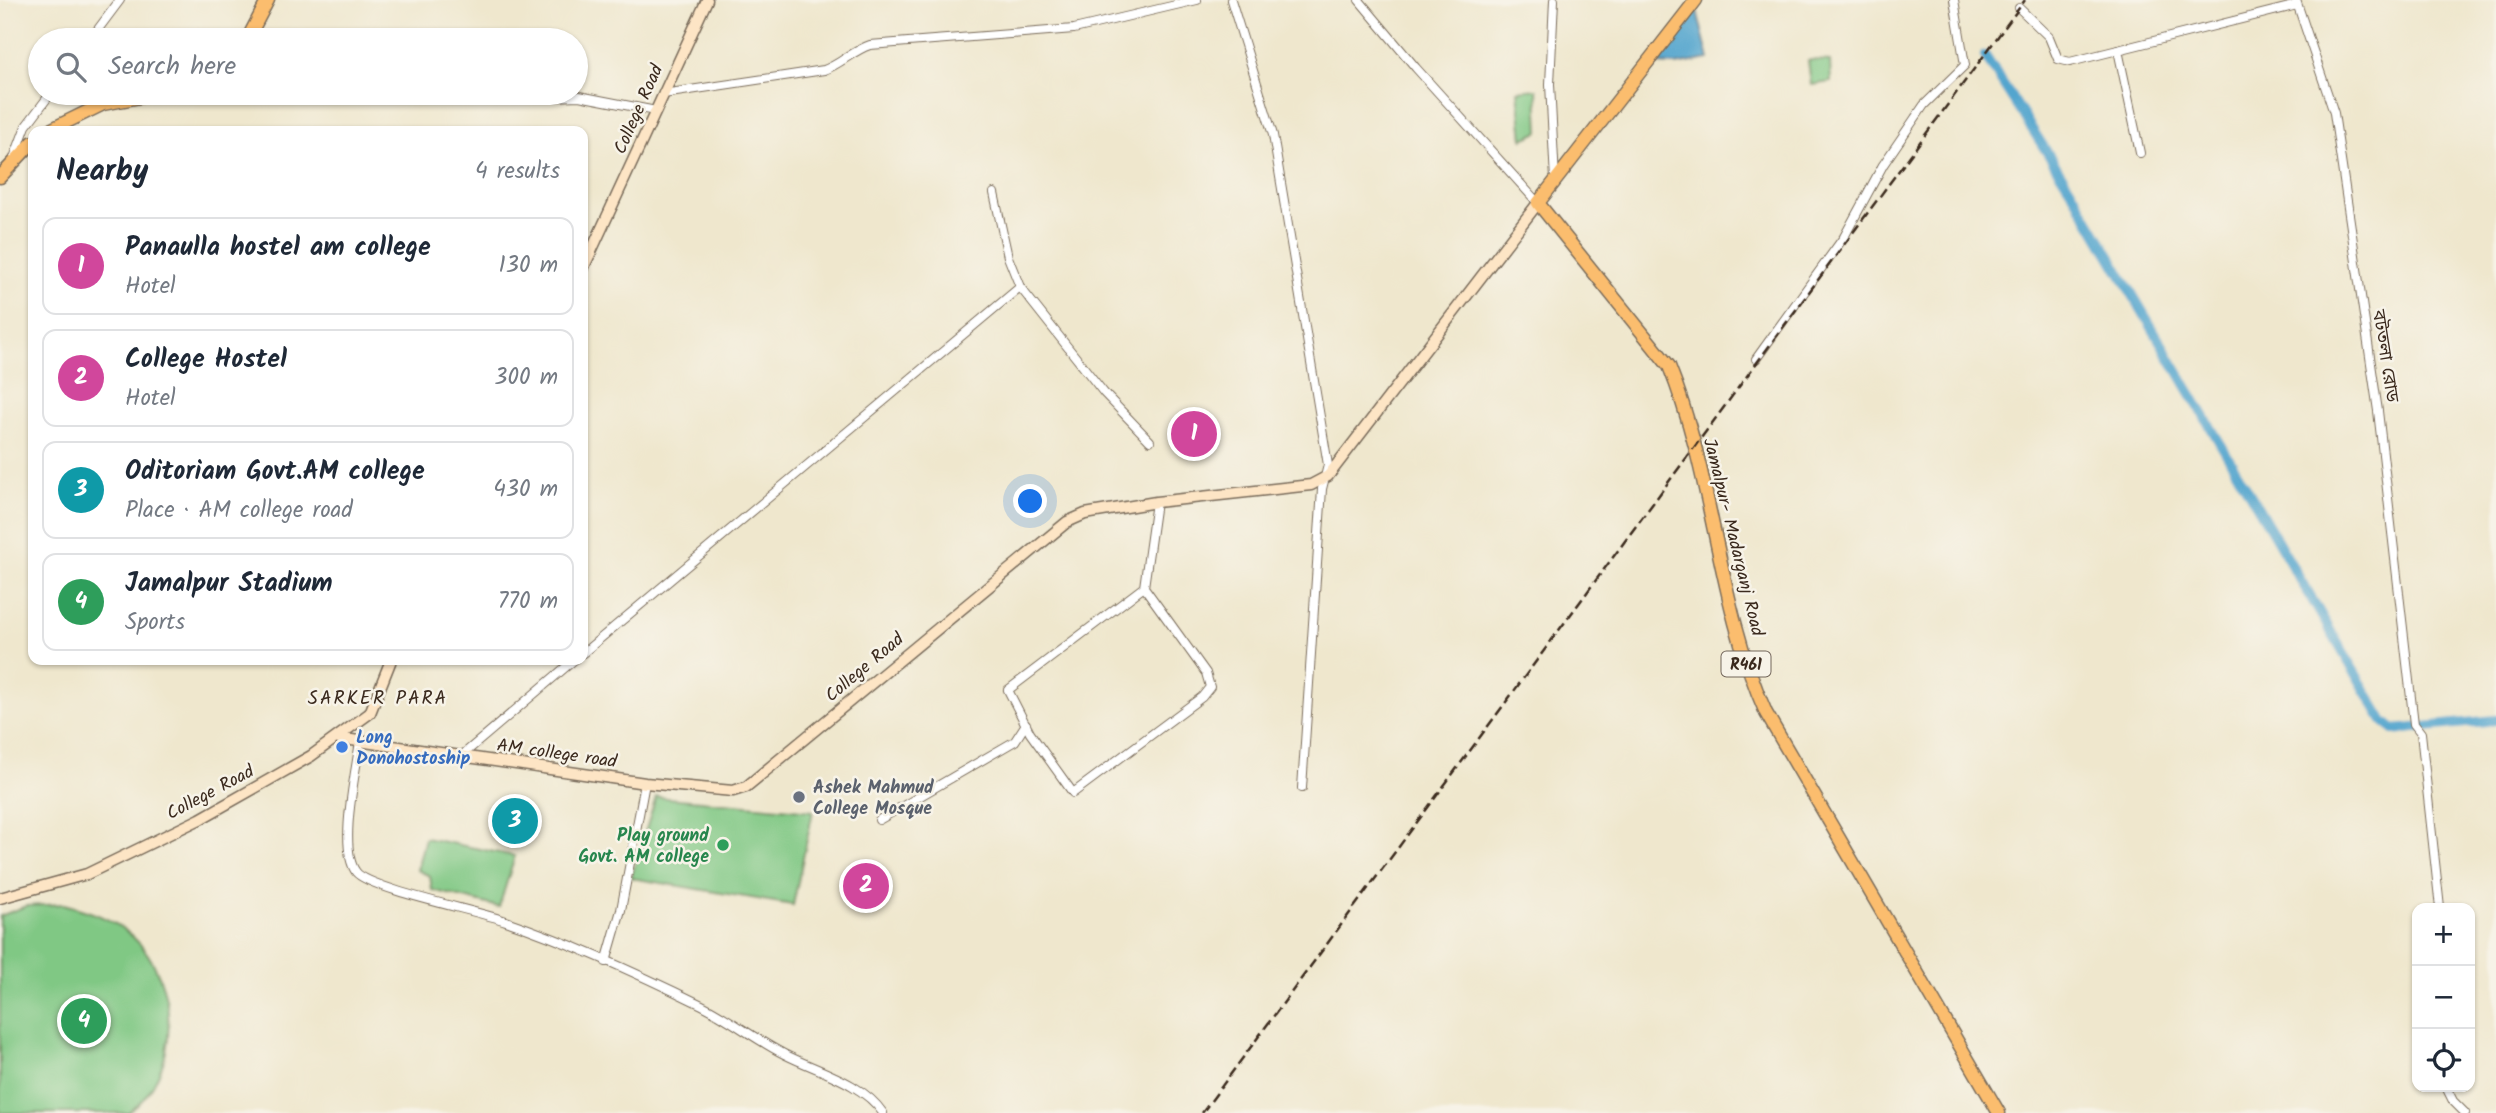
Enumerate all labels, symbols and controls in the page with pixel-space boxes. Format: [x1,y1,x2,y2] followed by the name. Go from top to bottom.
[28,28,588,105] search box
[108,46,236,88] text: Search here
[52,48,90,86] icon: search
[607,59,673,159] street label: College Road
[56,148,148,196] text: Nearby
[475,154,560,190] text: 4 results
[125,227,431,269] text: Panaulla hostel am college
[78,248,84,284] text: 1
[499,248,558,284] text: 130 m
[125,269,176,305] text: Hotel
[2363,307,2406,405] street label: বটতলা রোড
[125,339,287,381] text: College Hostel
[74,360,88,396] text: 2
[494,360,558,396] text: 300 m
[125,381,176,417] text: Hotel
[1171,408,1217,460] pin: 1
[1694,435,1771,640] street label: Jamalpur- Madarganj Road
[125,451,425,493] text: Oditoriam Govt.AM college
[75,472,87,508] text: 3
[493,472,558,508] text: 430 m
[1013,484,1047,518] your location
[125,493,353,529] text: Place · AM college road
[125,563,332,605] text: Jamalpur Stadium
[75,584,87,620] text: 4
[498,584,558,620] text: 770 m
[125,605,185,641] text: Sports
[819,626,912,710] street label: College Road
[1722,652,1770,677] road number: R461
[308,684,448,714] district label: SARKER PARA
[356,724,471,774] place label: Long Donohostoship
[495,732,620,777] street label: AM college road
[334,739,350,755] marker: Long Donohostoship
[162,758,261,829] street label: College Road
[813,774,934,824] place label: Ashek Mahmud College Mosque
[791,789,807,805] marker: Ashek Mahmud College Mosque
[492,795,538,847] pin: 3
[578,822,709,872] place label: Play ground Govt. AM college
[715,837,731,853] marker: Play ground Govt. AM college
[843,860,889,912] pin: 2
[2412,903,2475,1092] map controls
[2412,903,2475,966] button: +
[2412,966,2475,1029] button: −
[61,995,107,1047] pin: 4
[2412,1029,2475,1092] button: locate

